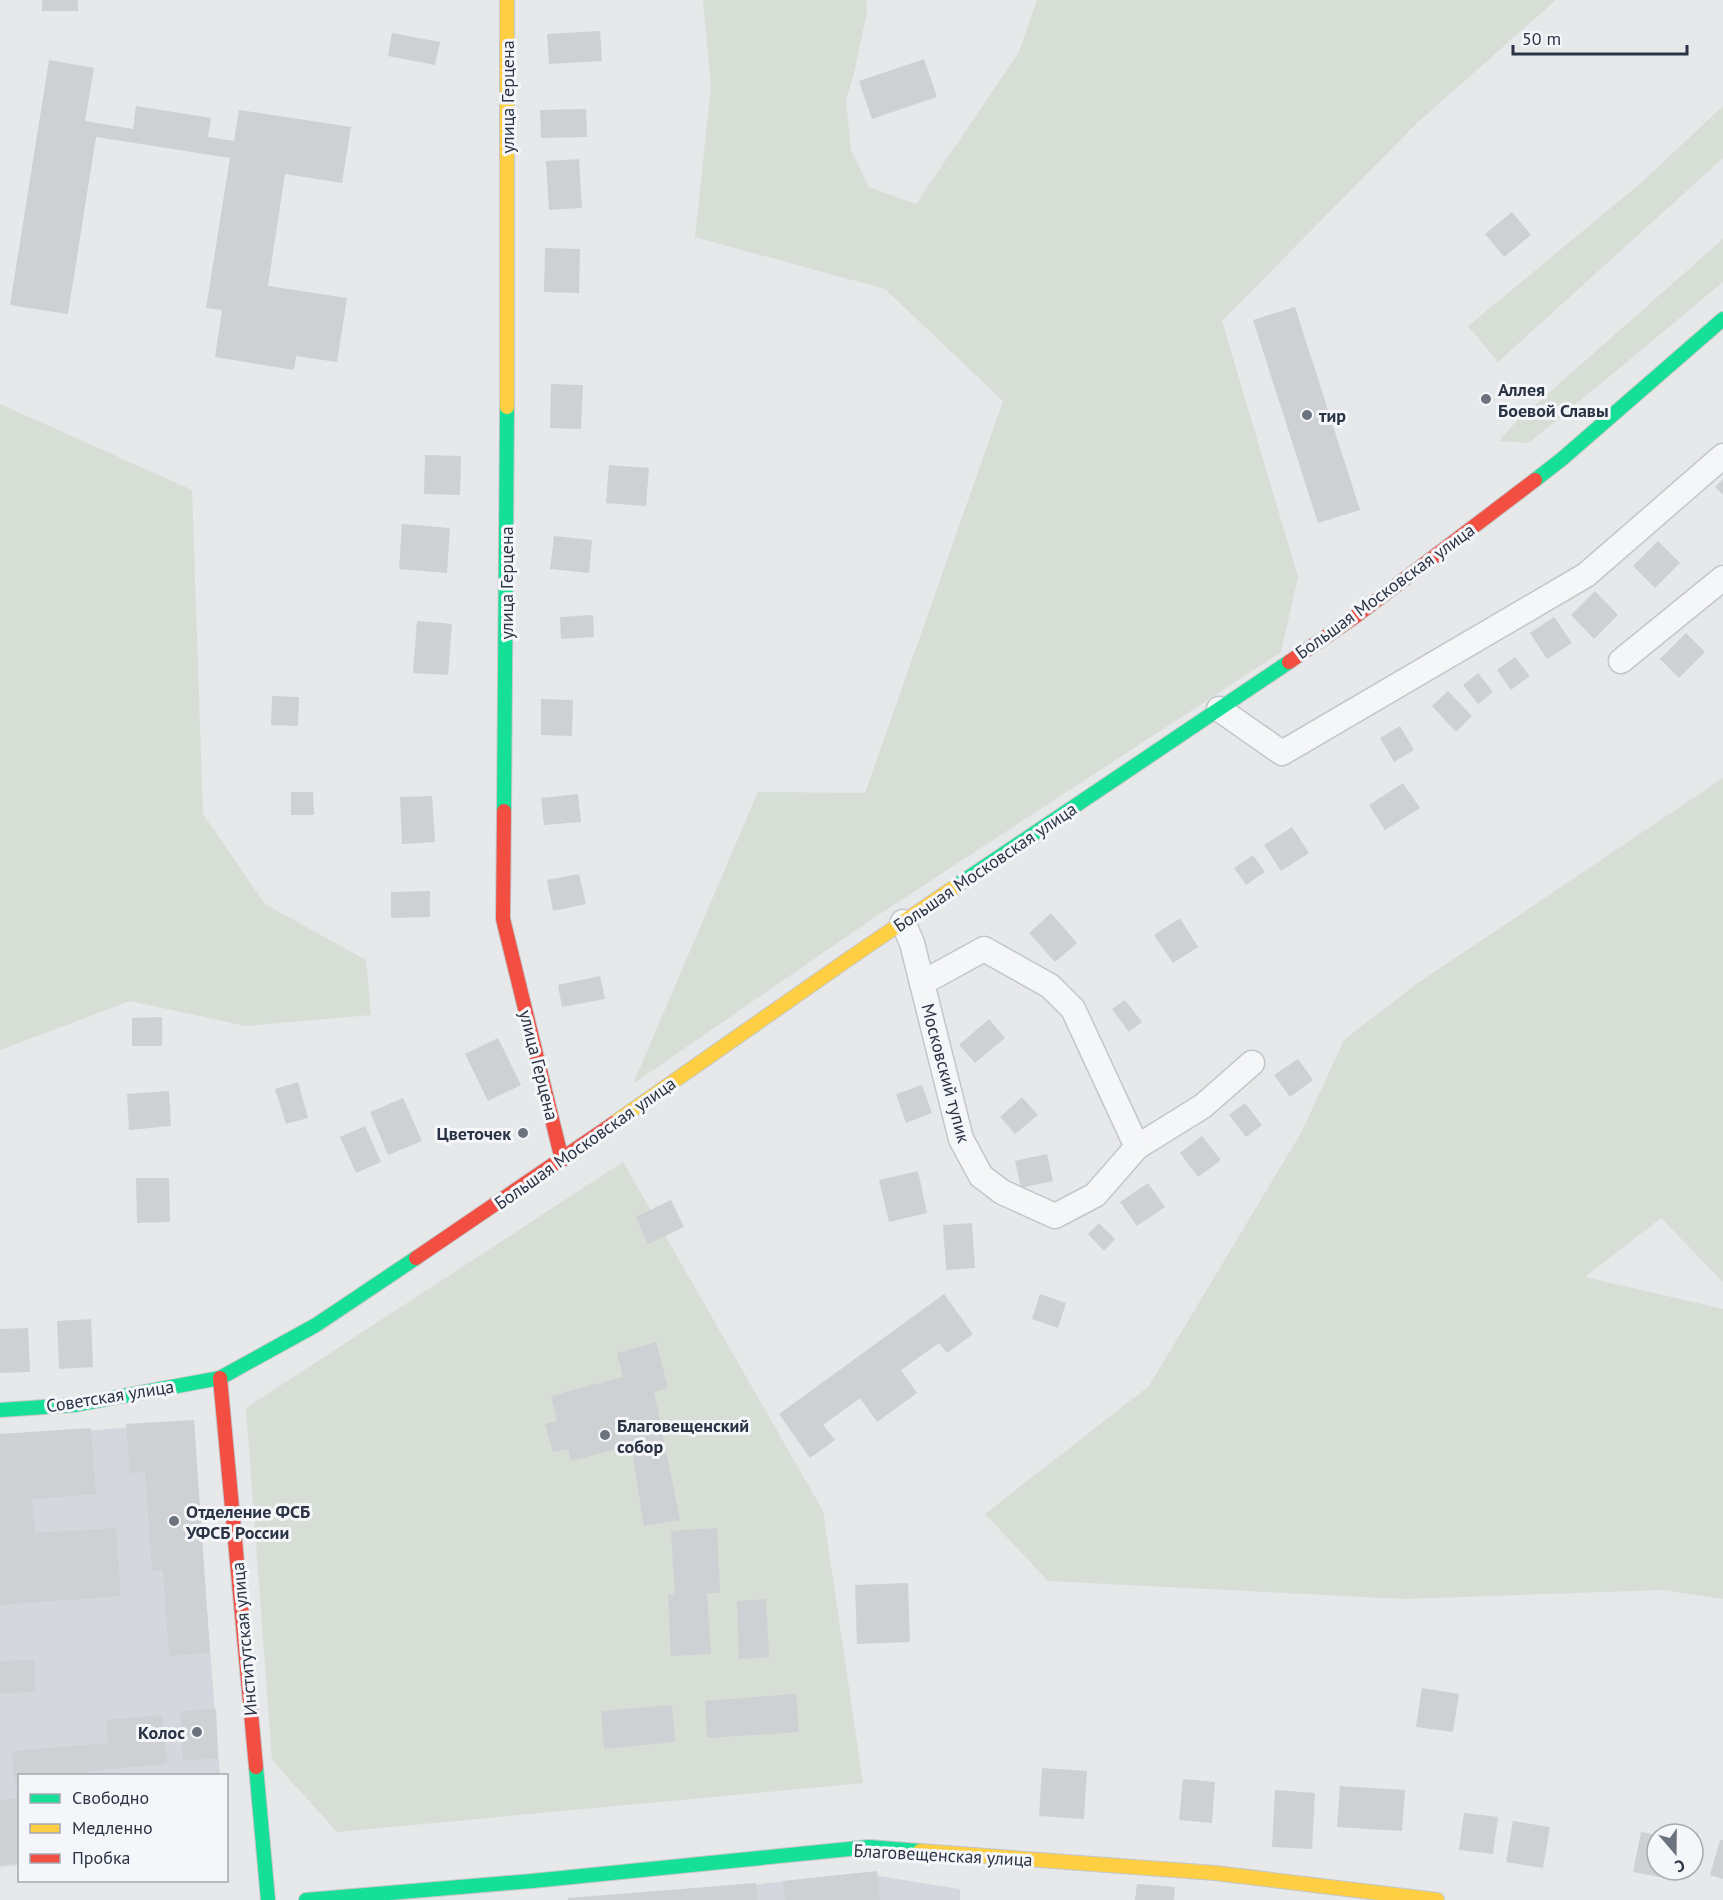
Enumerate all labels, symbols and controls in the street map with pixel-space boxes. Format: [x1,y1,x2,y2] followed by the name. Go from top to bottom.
[1513,18,1687,56] scale bar
[1522,27,1561,50] text: 50 m
[496,40,519,154] street label: улица Герцена
[1498,378,1609,422] place label: Аллея Боевой Славы
[1479,392,1493,406] marker: Аллея Боевой Славы
[1319,404,1346,427] place label: тир
[1300,408,1314,422] marker: тир
[1291,518,1479,664] street label: Большая Московская улица
[495,526,518,640] street label: улица Герцена
[889,797,1081,937] street label: Большая Московская улица
[916,1001,976,1146] street label: Московский тупик
[514,1007,564,1123] street label: улица Герцена
[490,1072,680,1214] street label: Большая Московская улица
[436,1122,511,1145] place label: Цветочек
[516,1126,530,1140] marker: Цветочек
[44,1375,176,1417] street label: Советская улица
[617,1414,749,1458] place label: Благовещенский собор
[598,1428,612,1442] marker: Благовещенский собор
[185,1500,310,1544] place label: Отделение ФСБ УФСБ России
[167,1514,181,1528] marker: Отделение ФСБ УФСБ России
[226,1561,262,1717] street label: Институтская улица
[138,1721,185,1744] place label: Колос
[190,1725,204,1739] marker: Колос
[18,1774,228,1882] legend
[72,1786,149,1809] text: Свободно
[72,1816,153,1839] text: Медленно
[1645,1822,1705,1882] north arrow
[853,1839,1033,1871] street label: Благовещенская улица
[72,1846,130,1869] text: Пробка
[1672,1855,1688,1877] text: С

